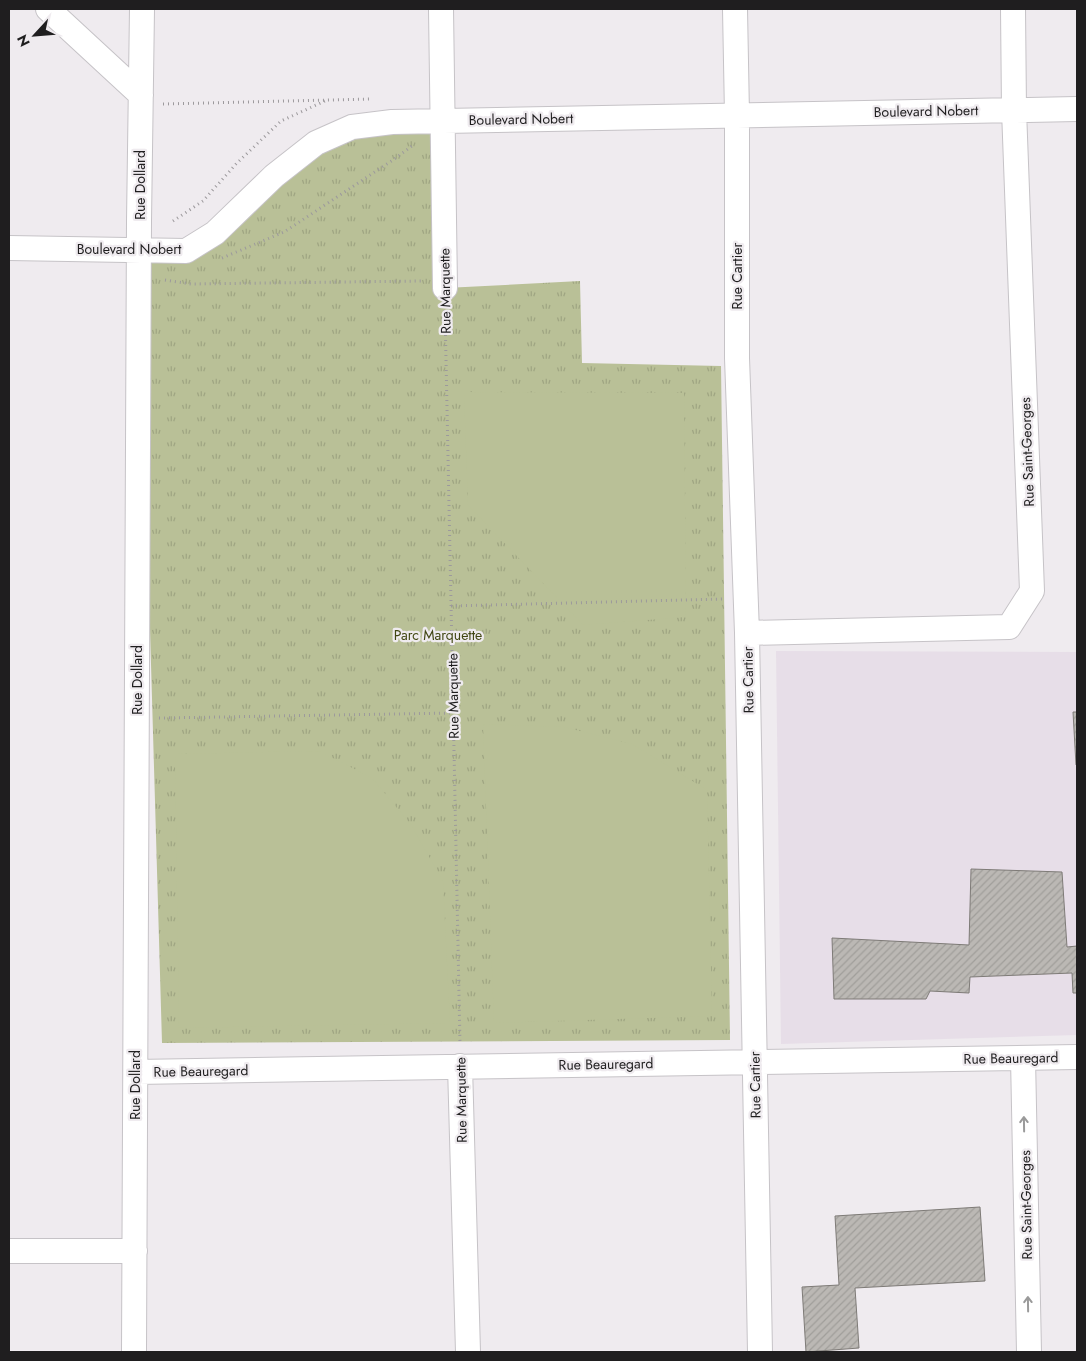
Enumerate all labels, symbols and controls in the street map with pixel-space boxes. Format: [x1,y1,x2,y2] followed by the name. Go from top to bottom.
[10,10,60,60] north arrow
[12,31,35,50] text: N
[873,100,979,122] street label: Boulevard Nobert
[468,108,574,130] street label: Boulevard Nobert
[130,150,150,220] street label: Rue Dollard
[77,239,182,259] street label: Boulevard Nobert
[727,242,747,309] street label: Rue Cartier
[434,248,456,334] street label: Rue Marquette
[1015,397,1039,507] street label: Rue Saint-Georges
[394,625,482,645] park label: Parc Marquette
[127,645,147,715] street label: Rue Dollard
[737,646,759,714] street label: Rue Cartier
[442,653,464,739] street label: Rue Marquette
[963,1047,1059,1069] street label: Rue Beauregard
[125,1050,145,1120] street label: Rue Dollard
[744,1051,766,1119] street label: Rue Cartier
[558,1053,654,1075] street label: Rue Beauregard
[450,1057,472,1143] street label: Rue Marquette
[153,1060,249,1082] street label: Rue Beauregard
[1019,1116,1029,1132] one-way arrow
[1015,1150,1037,1260] street label: Rue Saint-Georges
[1023,1296,1033,1312] one-way arrow

